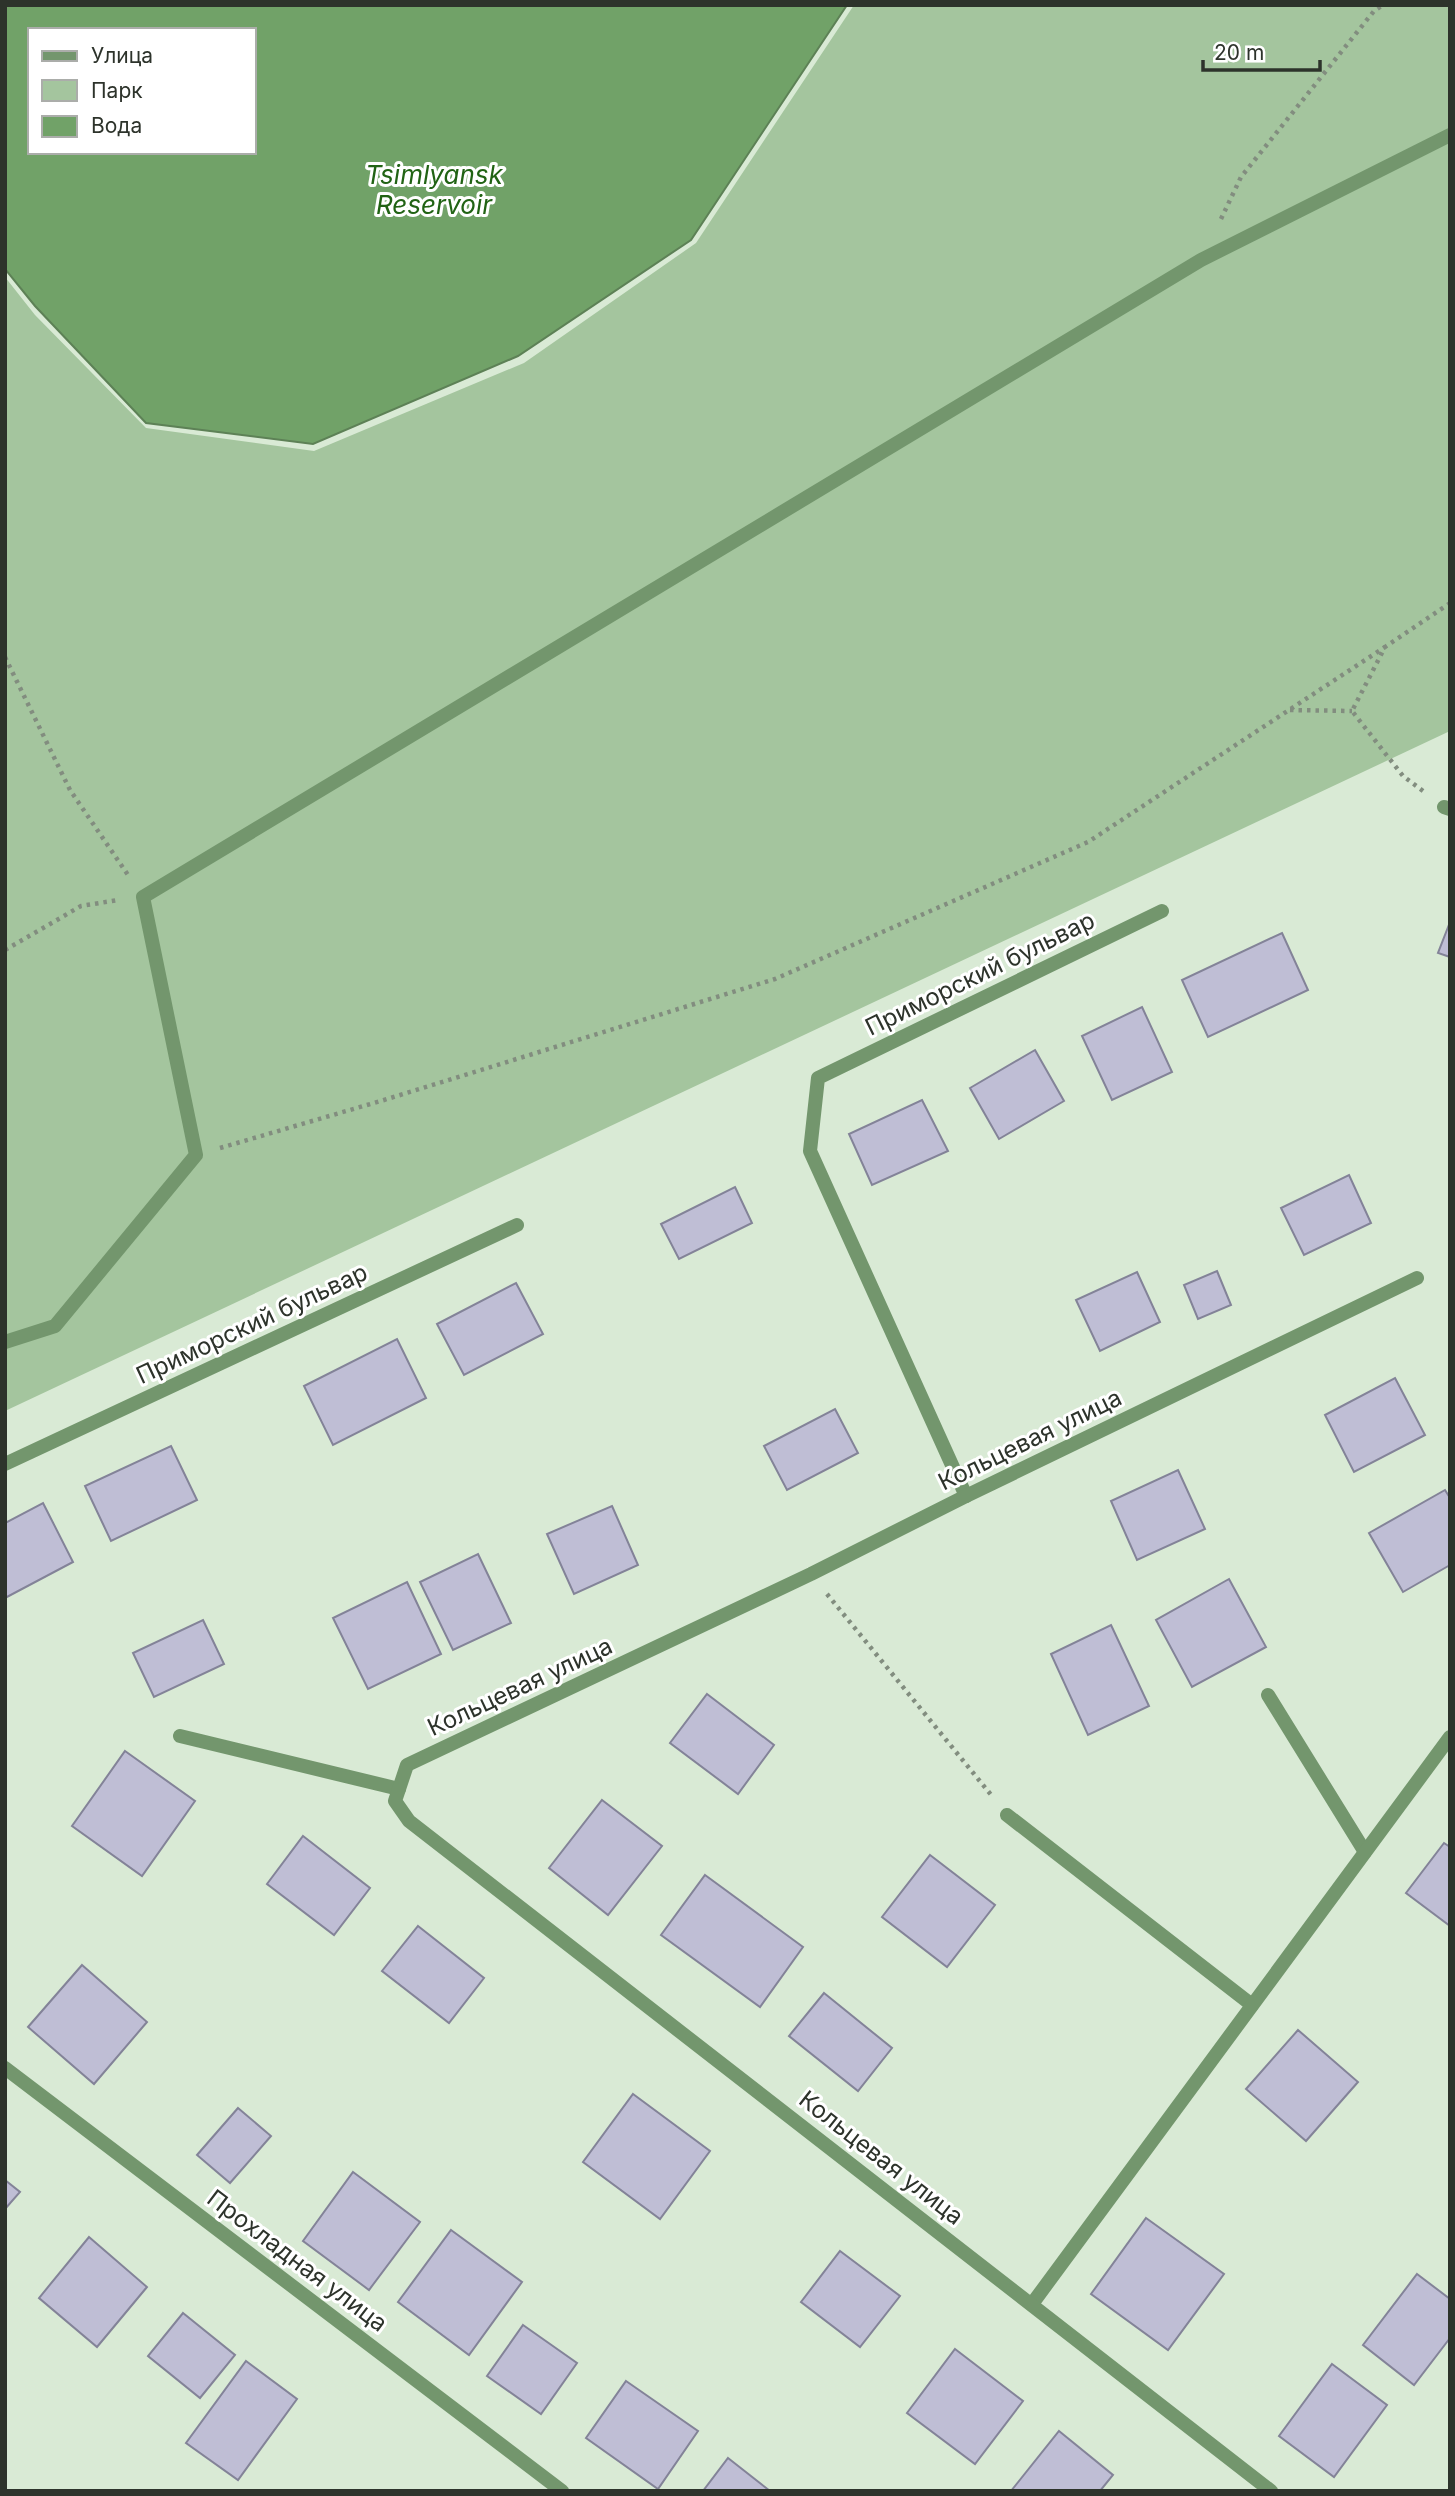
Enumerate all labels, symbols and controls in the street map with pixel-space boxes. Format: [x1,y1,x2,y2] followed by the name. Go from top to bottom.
[28,28,256,154] legend
[1203,28,1320,72] scale bar
[1214,40,1264,65] text: 20 m
[91,43,153,68] text: Улица
[91,78,143,103] text: Парк
[91,113,142,138] text: Вода
[365,159,503,220] water label: Tsimlyansk Reservoir
[860,905,1099,1042] street label: Приморский бульвар
[132,1257,372,1390] street label: Приморский бульвар
[933,1383,1126,1497] street label: Кольцевая улица
[423,1631,617,1742] street label: Кольцевая улица
[793,2084,969,2231] street label: Кольцевая улица
[202,2183,393,2338] street label: Прохладная улица

